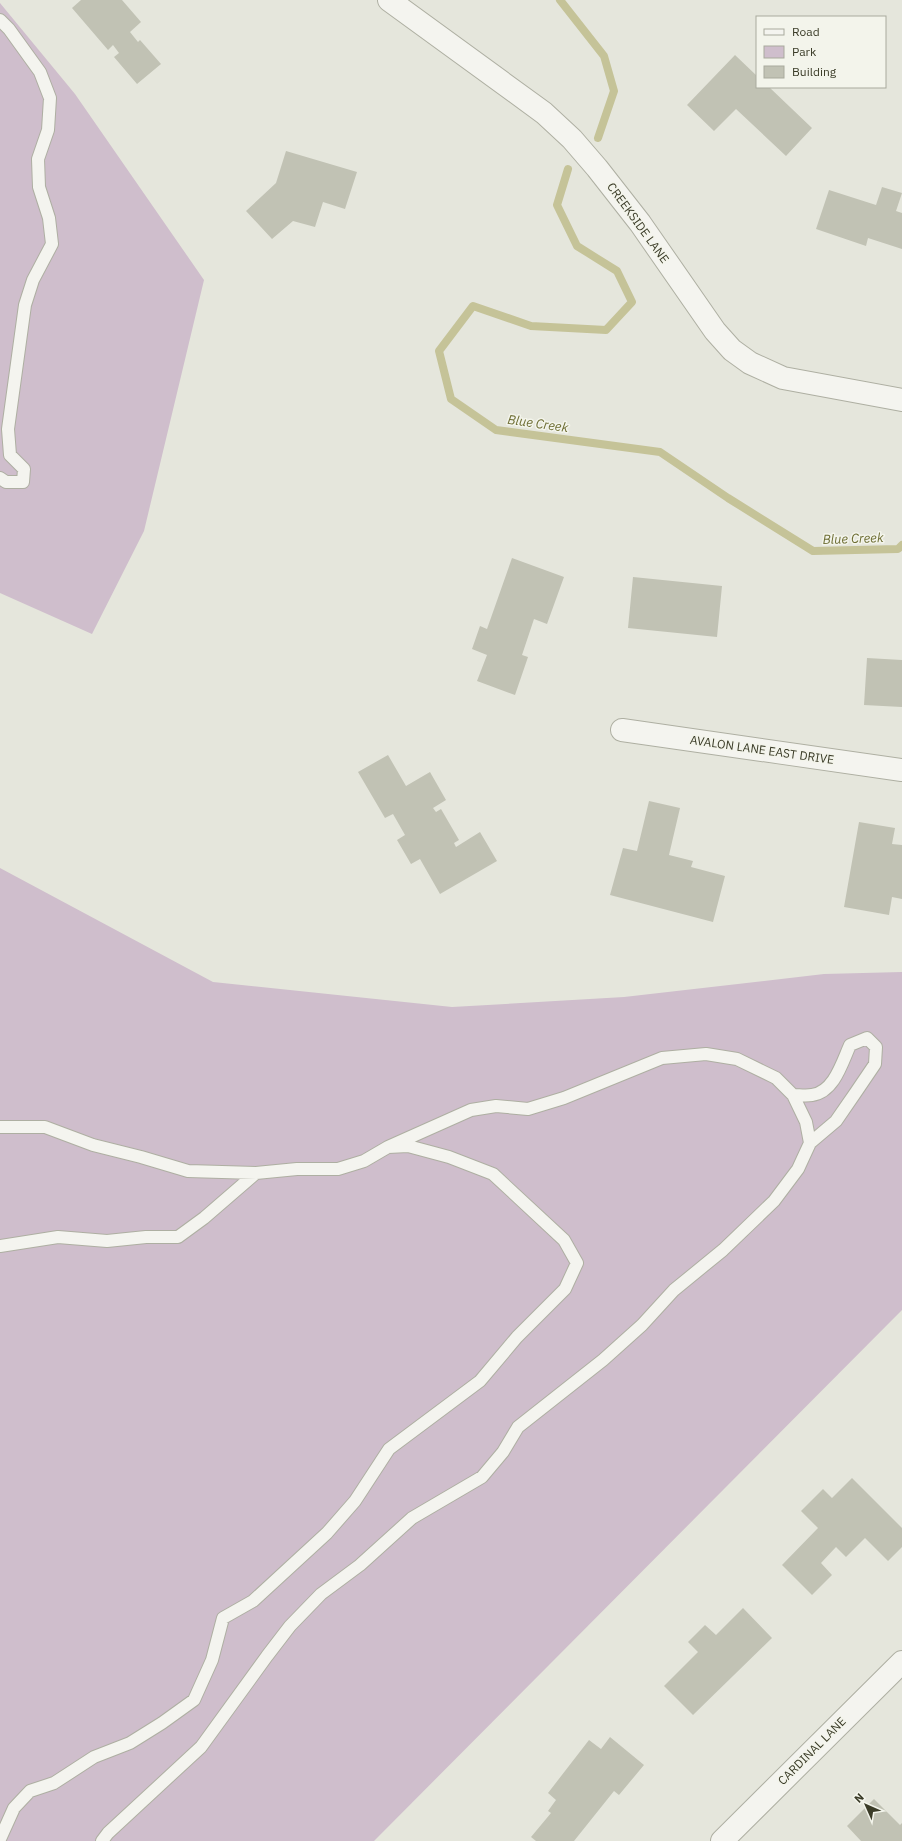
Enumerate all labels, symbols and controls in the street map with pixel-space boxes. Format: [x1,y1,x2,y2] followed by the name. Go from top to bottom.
[756,16,886,88] legend
[792,24,820,39] text: Road
[792,44,817,59] text: Park
[792,64,837,79] text: Building
[604,180,673,266] street label: CREEKSIDE LANE
[506,411,570,436] water label: Blue Creek
[822,529,884,548] water label: Blue Creek
[689,732,835,767] street label: AVALON LANE EAST DRIVE
[774,1713,849,1788] street label: CARDINAL LANE
[846,1785,886,1825] north arrow
[851,1790,867,1806] text: N

